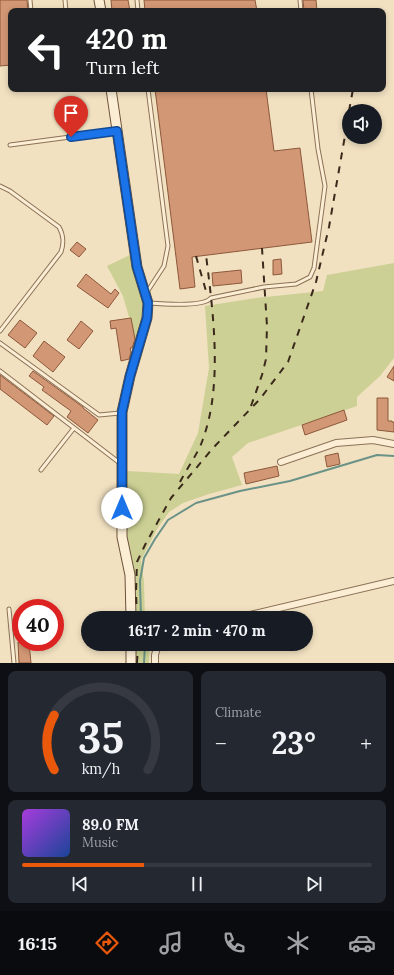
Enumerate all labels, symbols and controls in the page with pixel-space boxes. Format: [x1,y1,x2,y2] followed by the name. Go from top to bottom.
[86,21,167,57] text: 420 m
[20,24,72,76] icon: left
[86,56,159,79] text: Turn left
[54,96,88,137] pin
[60,102,82,124] icon: arrive
[342,104,382,144] map controls
[342,104,382,144] button: sound
[101,487,143,529] position arrow
[12,599,64,651] speed limit sign: 40
[129,621,265,640] text: 16:17 · 2 min · 470 m
[215,704,262,721] text: Climate
[78,710,123,763] text: 35
[271,724,316,762] text: 23°
[215,729,227,757] text: −
[360,729,372,757] text: +
[81,759,120,778] text: km/h
[82,815,139,834] text: 89.0 FM
[82,834,118,851] text: Music
[69,873,91,895] icon: previous
[186,873,208,895] icon: pause
[303,873,325,895] icon: next
[93,929,121,957] icon: directions
[157,929,185,957] icon: music
[220,929,248,957] icon: phone
[284,929,312,957] icon: climate
[348,929,376,957] icon: car
[18,932,57,955] text: 16:15

